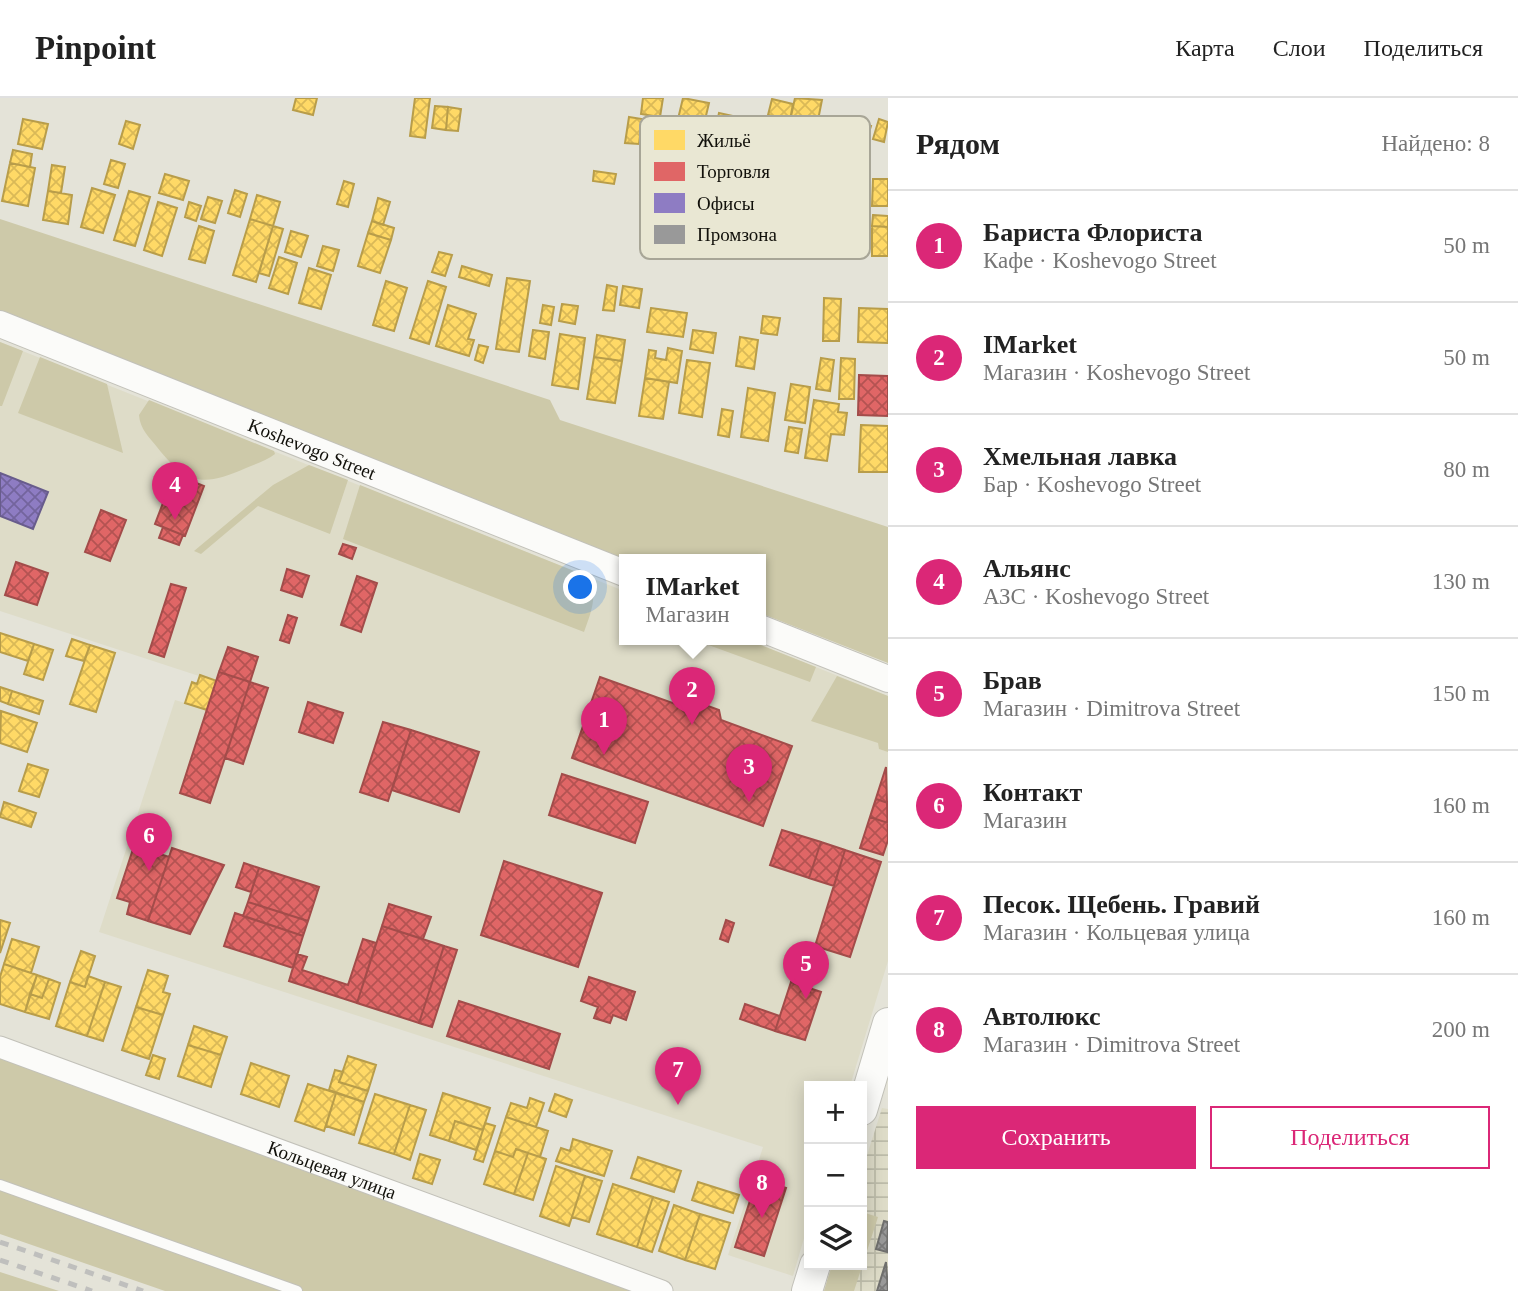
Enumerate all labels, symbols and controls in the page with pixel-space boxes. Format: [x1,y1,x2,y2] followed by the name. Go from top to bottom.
[35,30,156,66] text: Pinpoint
[1175,35,1235,61] text: Карта
[1273,35,1326,61] text: Слои
[1364,35,1483,61] text: Поделиться
[640,116,870,259] legend
[916,127,1000,160] text: Рядом
[697,130,751,151] text: Жильё
[1382,131,1490,156] text: Найдено: 8
[697,161,770,182] text: Торговля
[697,193,755,214] text: Офисы
[983,218,1202,247] text: Бариста Флориста
[697,224,777,245] text: Промзона
[933,233,945,258] text: 1
[1443,233,1490,258] text: 50 m
[983,248,1217,273] text: Кафе · Koshevogo Street
[983,330,1077,359] text: IMarket
[933,345,945,370] text: 2
[1443,345,1490,370] text: 50 m
[983,360,1250,385] text: Магазин · Koshevogo Street
[245,414,379,484] street label: Koshevogo Street
[983,442,1177,471] text: Хмельная лавка
[933,457,945,482] text: 3
[1443,457,1490,482] text: 80 m
[152,462,198,520] pin: 4
[983,472,1201,497] text: Бар · Koshevogo Street
[619,554,766,645] popup
[983,554,1071,583] text: Альянс
[933,569,945,594] text: 4
[1432,569,1490,594] text: 130 m
[563,570,597,604] your location
[646,572,739,601] text: IMarket
[983,584,1209,609] text: АЗС · Koshevogo Street
[646,602,730,627] text: Магазин
[983,666,1042,695] text: Брав
[669,667,715,725] pin: 2
[933,681,945,706] text: 5
[1432,681,1490,706] text: 150 m
[983,696,1240,721] text: Магазин · Dimitrova Street
[581,697,627,755] pin: 1
[726,744,772,802] pin: 3
[983,778,1082,807] text: Контакт
[933,793,945,818] text: 6
[1432,793,1490,818] text: 160 m
[983,808,1067,833] text: Магазин
[126,813,172,871] pin: 6
[983,890,1260,919] text: Песок. Щебень. Гравий
[933,905,945,930] text: 7
[1432,905,1490,930] text: 160 m
[983,920,1250,945] text: Магазин · Кольцевая улица
[783,941,829,999] pin: 5
[983,1002,1101,1031] text: Автолюкс
[933,1017,945,1042] text: 8
[1432,1017,1490,1042] text: 200 m
[983,1032,1240,1057] text: Магазин · Dimitrova Street
[655,1047,701,1105] pin: 7
[804,1081,867,1270] map controls
[804,1081,867,1144] button: +
[916,1106,1196,1169] button: Сохранить
[1210,1106,1490,1169] button: Поделиться
[265,1137,400,1203] street label: Кольцевая улица
[804,1144,867,1207] button: −
[739,1160,785,1218] pin: 8
[804,1207,867,1270] button: layers

